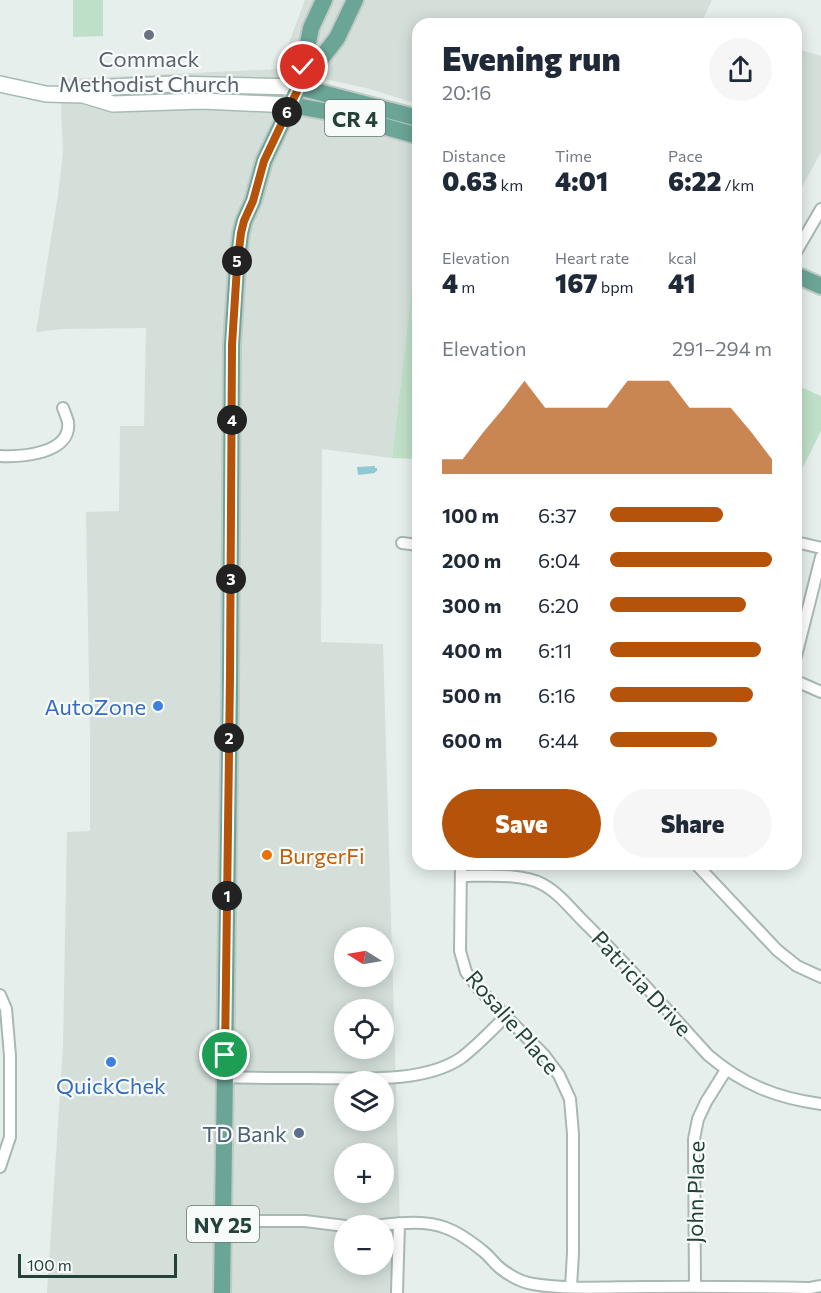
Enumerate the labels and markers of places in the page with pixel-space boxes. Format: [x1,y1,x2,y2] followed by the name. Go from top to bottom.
[142,28,156,42] marker: Commack Methodist Church
[277,41,328,92] pin
[59,45,239,97] place label: Commack Methodist Church
[272,97,302,127] pin: 6
[222,246,252,276] pin: 5
[217,405,247,435] pin: 4
[216,564,246,594] pin: 3
[45,693,146,720] place label: AutoZone
[151,699,165,713] marker: AutoZone
[214,723,244,753] pin: 2
[279,842,365,869] place label: BurgerFi
[260,848,274,862] marker: BurgerFi
[212,881,242,911] pin: 1
[199,1029,250,1080] pin
[104,1055,118,1069] marker: QuickChek
[56,1072,166,1099] place label: QuickChek
[202,1120,287,1147] place label: TD Bank
[292,1126,306,1140] marker: TD Bank

